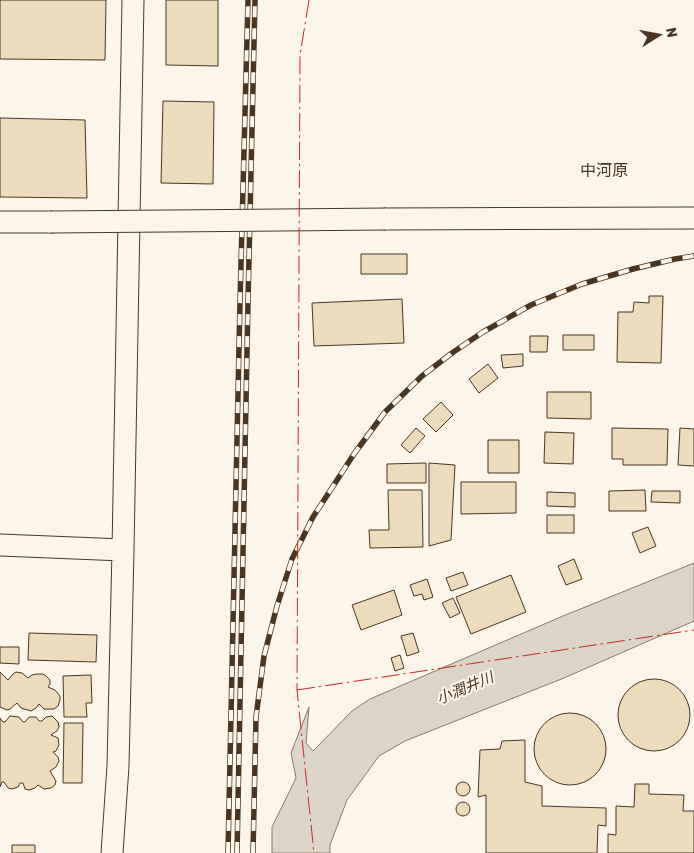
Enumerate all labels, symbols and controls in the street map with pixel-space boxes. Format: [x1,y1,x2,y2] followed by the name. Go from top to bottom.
[634,10,684,60] north arrow
[662,26,681,39] text: N
[580,161,628,180] district label: 中河原
[434,667,498,708] water label: 小潤井川

